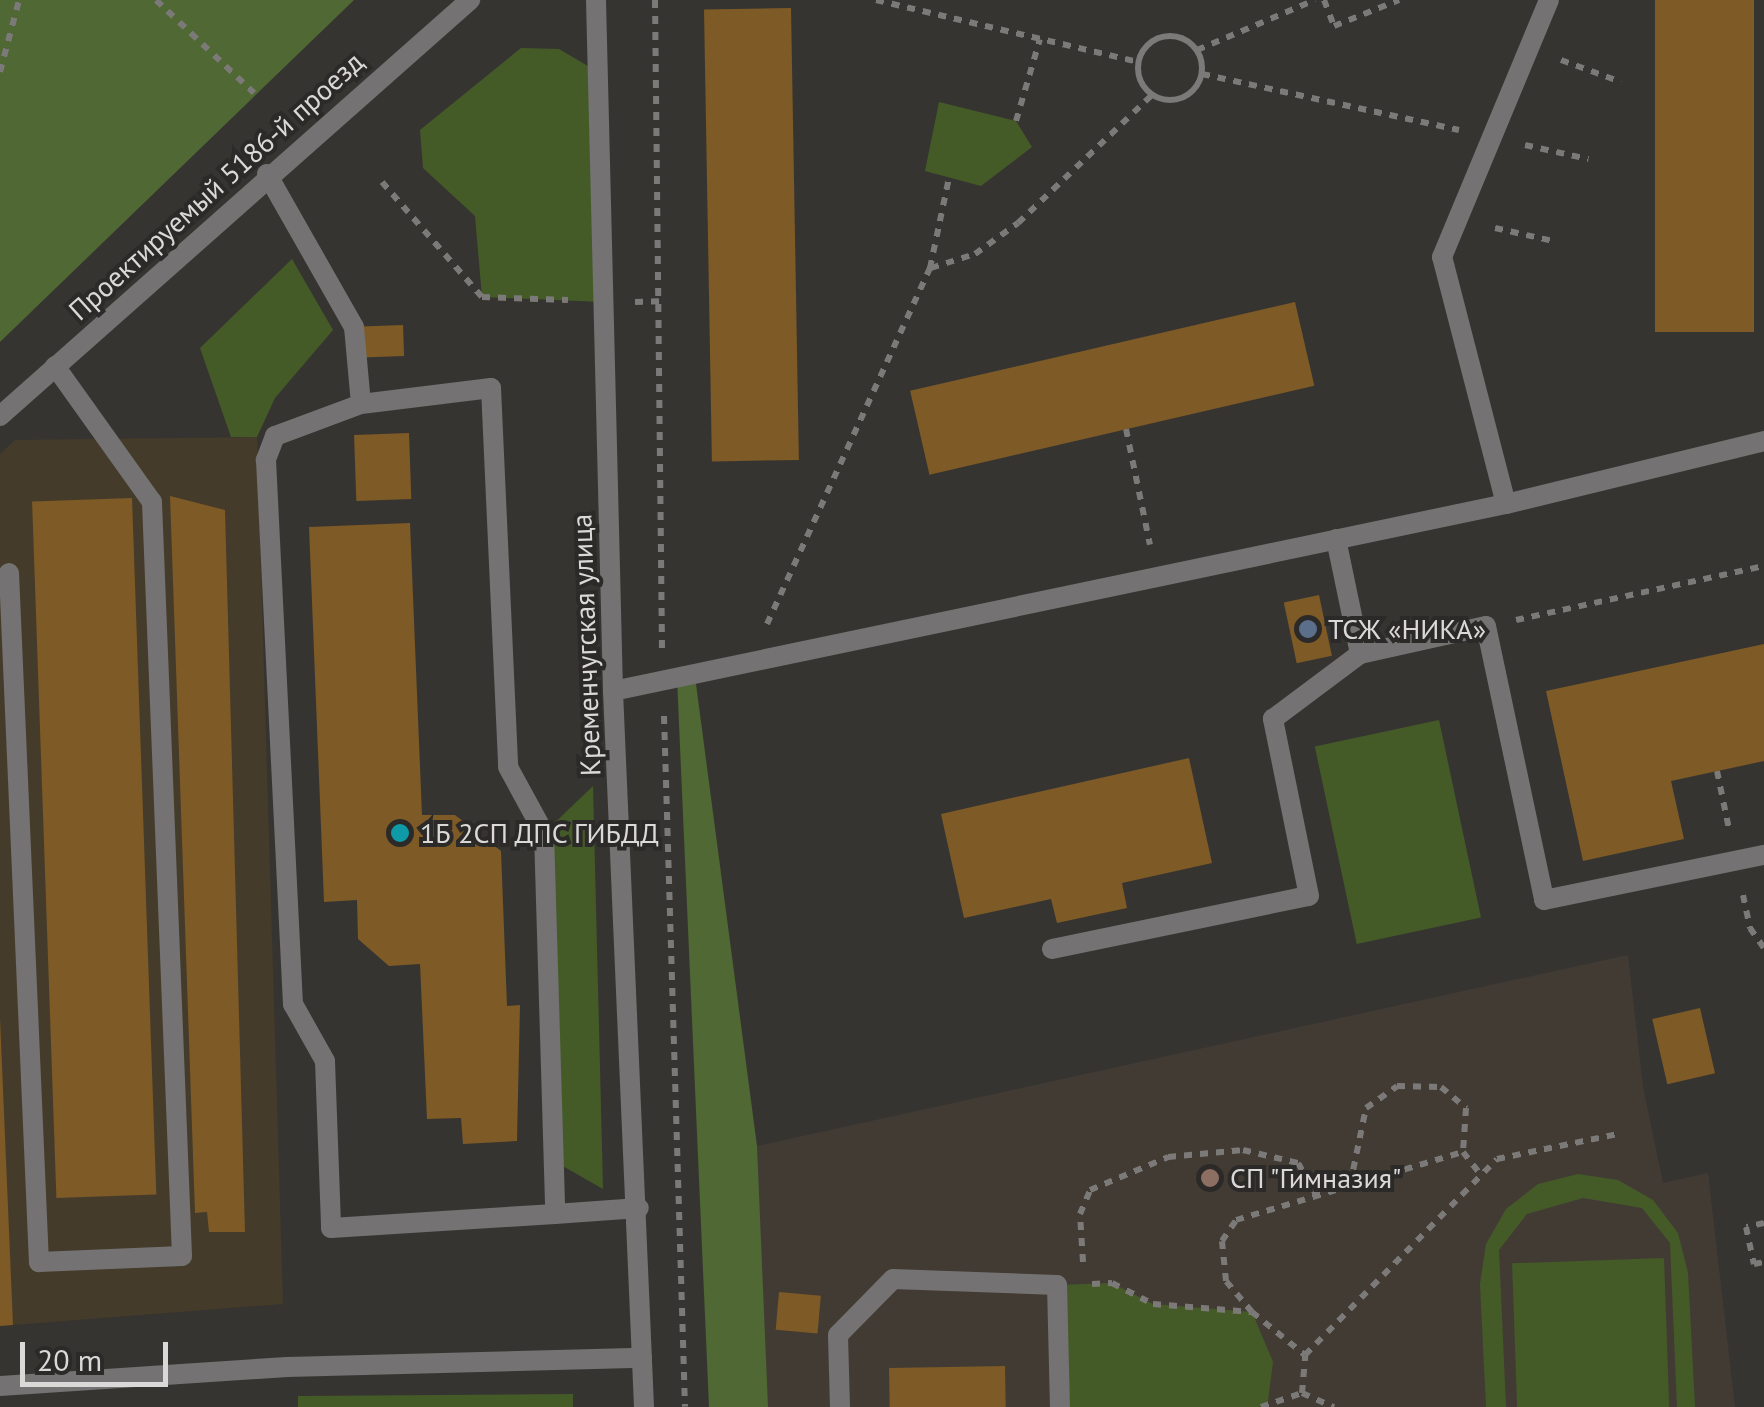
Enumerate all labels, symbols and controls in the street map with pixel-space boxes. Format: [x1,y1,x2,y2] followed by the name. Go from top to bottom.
[62,45,370,327] street label: Проектируемый 5186-й проезд
[565,513,607,777] street label: Кременчугская улица
[1328,612,1486,646] place label: ТСЖ «НИКА»
[1297,618,1319,640] marker: ТСЖ «НИКА»
[420,816,661,850] place label: 1Б 2СП ДПС ГИБДД
[389,822,411,844] marker: 1Б 2СП ДПС ГИБДД
[1230,1161,1403,1195] place label: СП "Гимназия"
[1199,1167,1221,1189] marker: СП "Гимназия"
[25,1322,172,1384] scale bar
[37,1340,102,1379] text: 20 m

